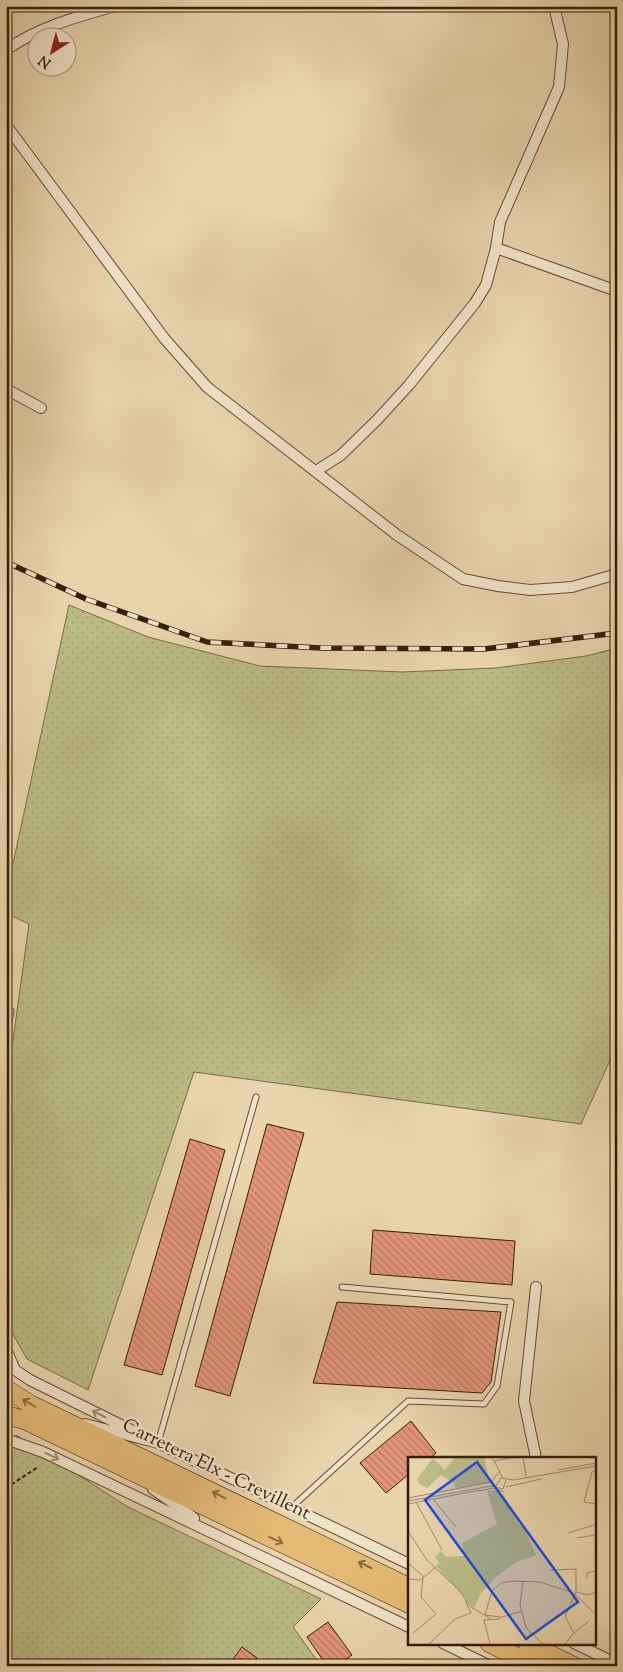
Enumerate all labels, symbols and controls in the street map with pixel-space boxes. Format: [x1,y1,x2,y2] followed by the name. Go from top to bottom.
[28,28,78,78] north arrow
[35,50,56,72] text: N
[22,1397,37,1407] one-way arrow
[92,1409,107,1418] one-way arrow
[117,1413,315,1528] street label: Carretera Elx - Crevillent
[44,1452,59,1462] one-way arrow
[408,1457,596,1644] inset map
[212,1490,227,1499] one-way arrow
[268,1536,283,1545] one-way arrow
[358,1560,373,1570] one-way arrow

